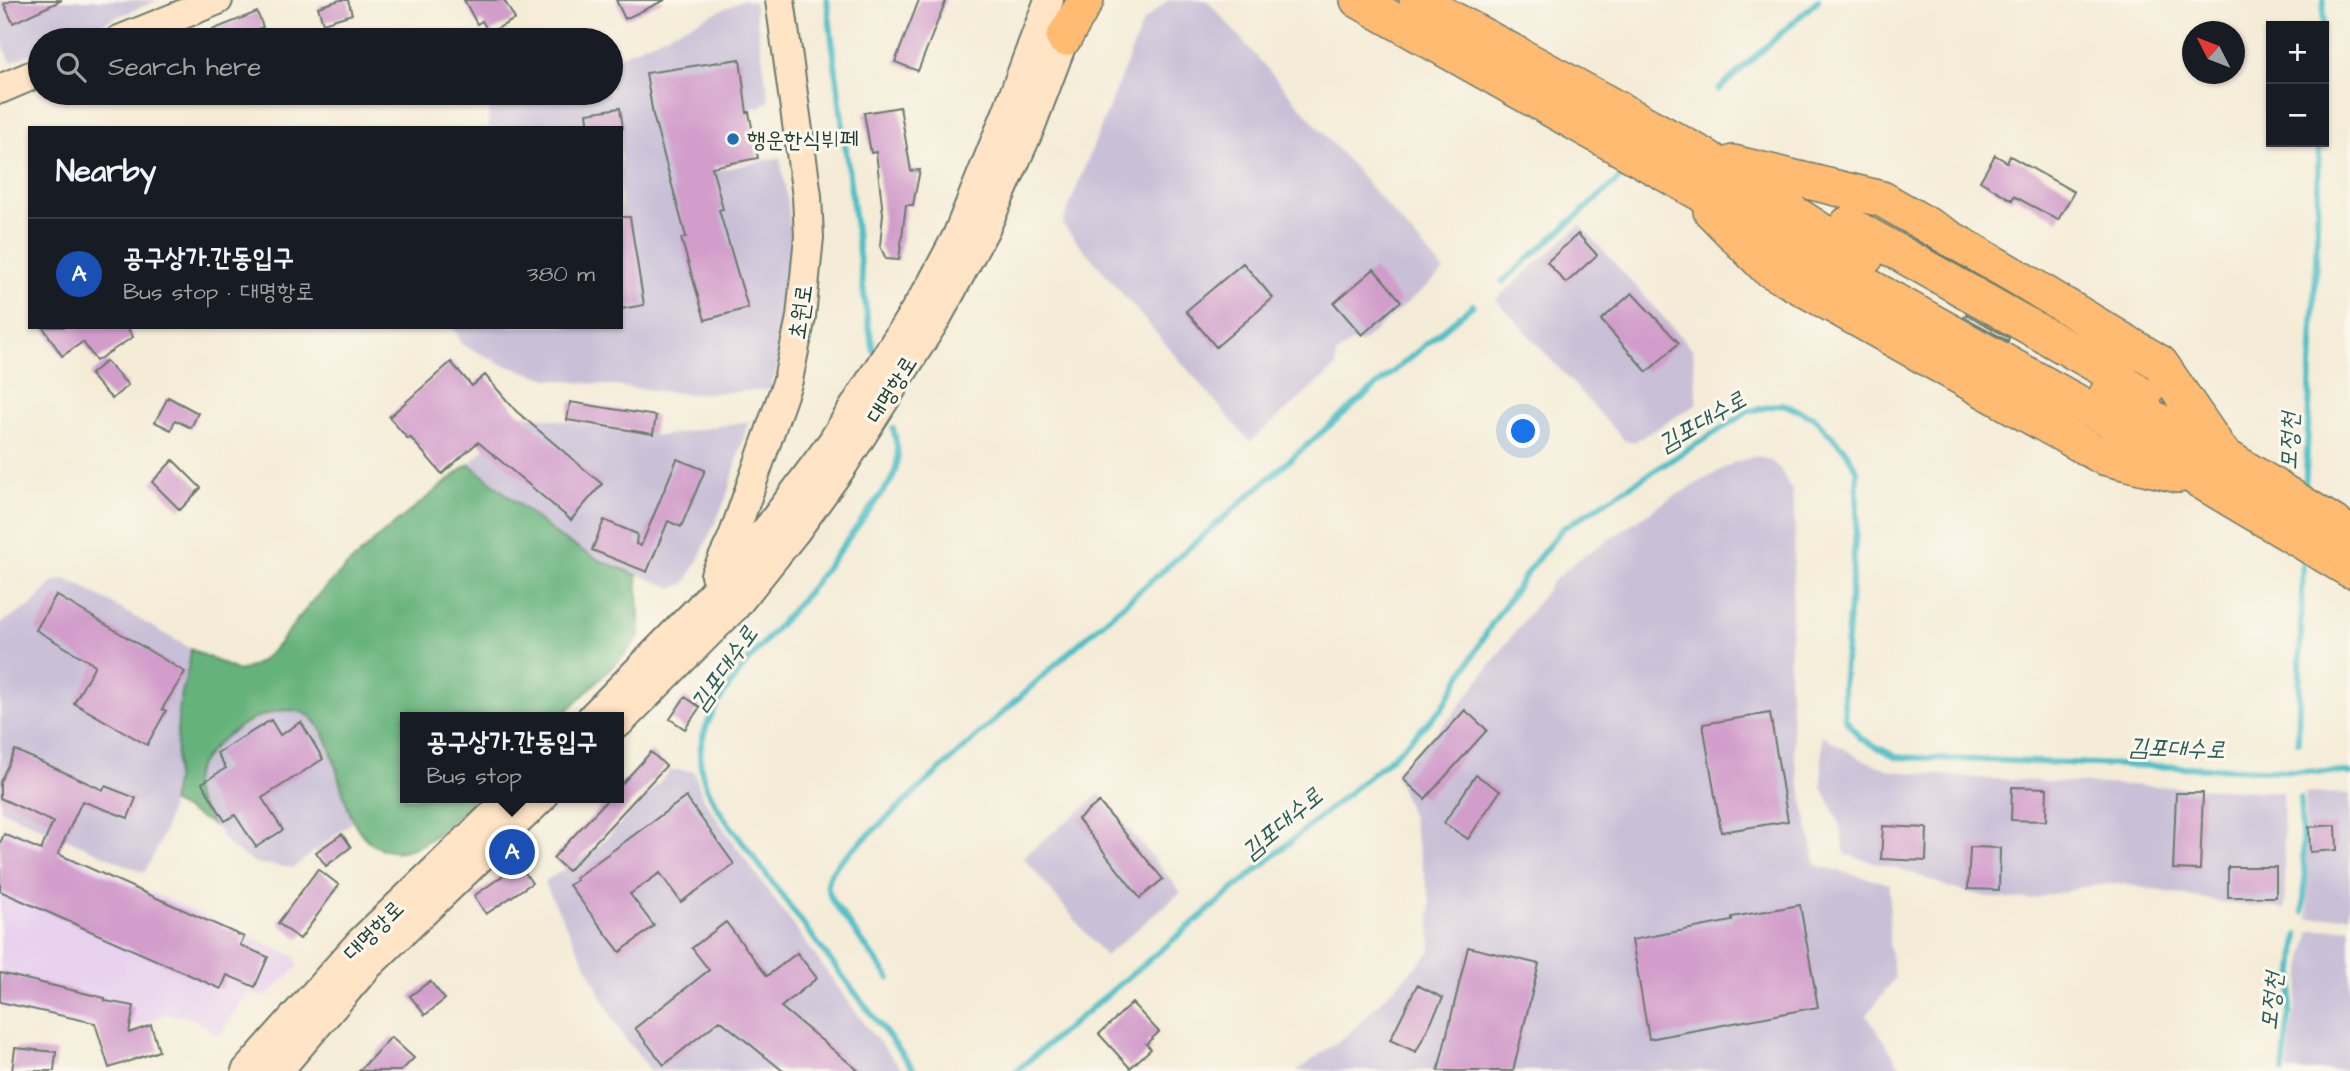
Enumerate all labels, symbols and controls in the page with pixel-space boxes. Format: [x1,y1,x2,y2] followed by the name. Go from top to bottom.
[2182,21,2245,84] north arrow
[2266,21,2329,147] map controls
[2266,21,2329,84] button: +
[28,28,623,105] search box
[52,48,90,86] icon: search
[108,49,261,85] text: Search here
[2266,84,2329,147] button: −
[747,124,858,156] place label: 행운한식뷔페
[725,131,741,147] marker: 행운한식뷔페
[56,151,156,193] text: Nearby
[123,240,294,276] text: 공구상가.간동입구
[72,258,86,290] text: A
[527,258,595,290] text: 380 m
[123,276,314,308] text: Bus stop · 대명항로
[781,282,821,342] street label: 초원로
[859,350,925,429] street label: 대명항로
[1652,383,1753,461] water label: 김포대수로
[2272,409,2308,471] water label: 모정천
[1506,414,1540,448] your location
[683,619,766,718] water label: 김포대수로
[400,712,624,803] popup
[426,724,598,760] text: 공구상가.간동입구
[2128,730,2226,768] water label: 김포대수로
[426,760,522,792] text: Bus stop
[1235,780,1331,868] water label: 김포대수로
[489,826,535,878] pin: A
[336,893,411,968] street label: 대명항로
[2252,968,2292,1032] water label: 모정천

